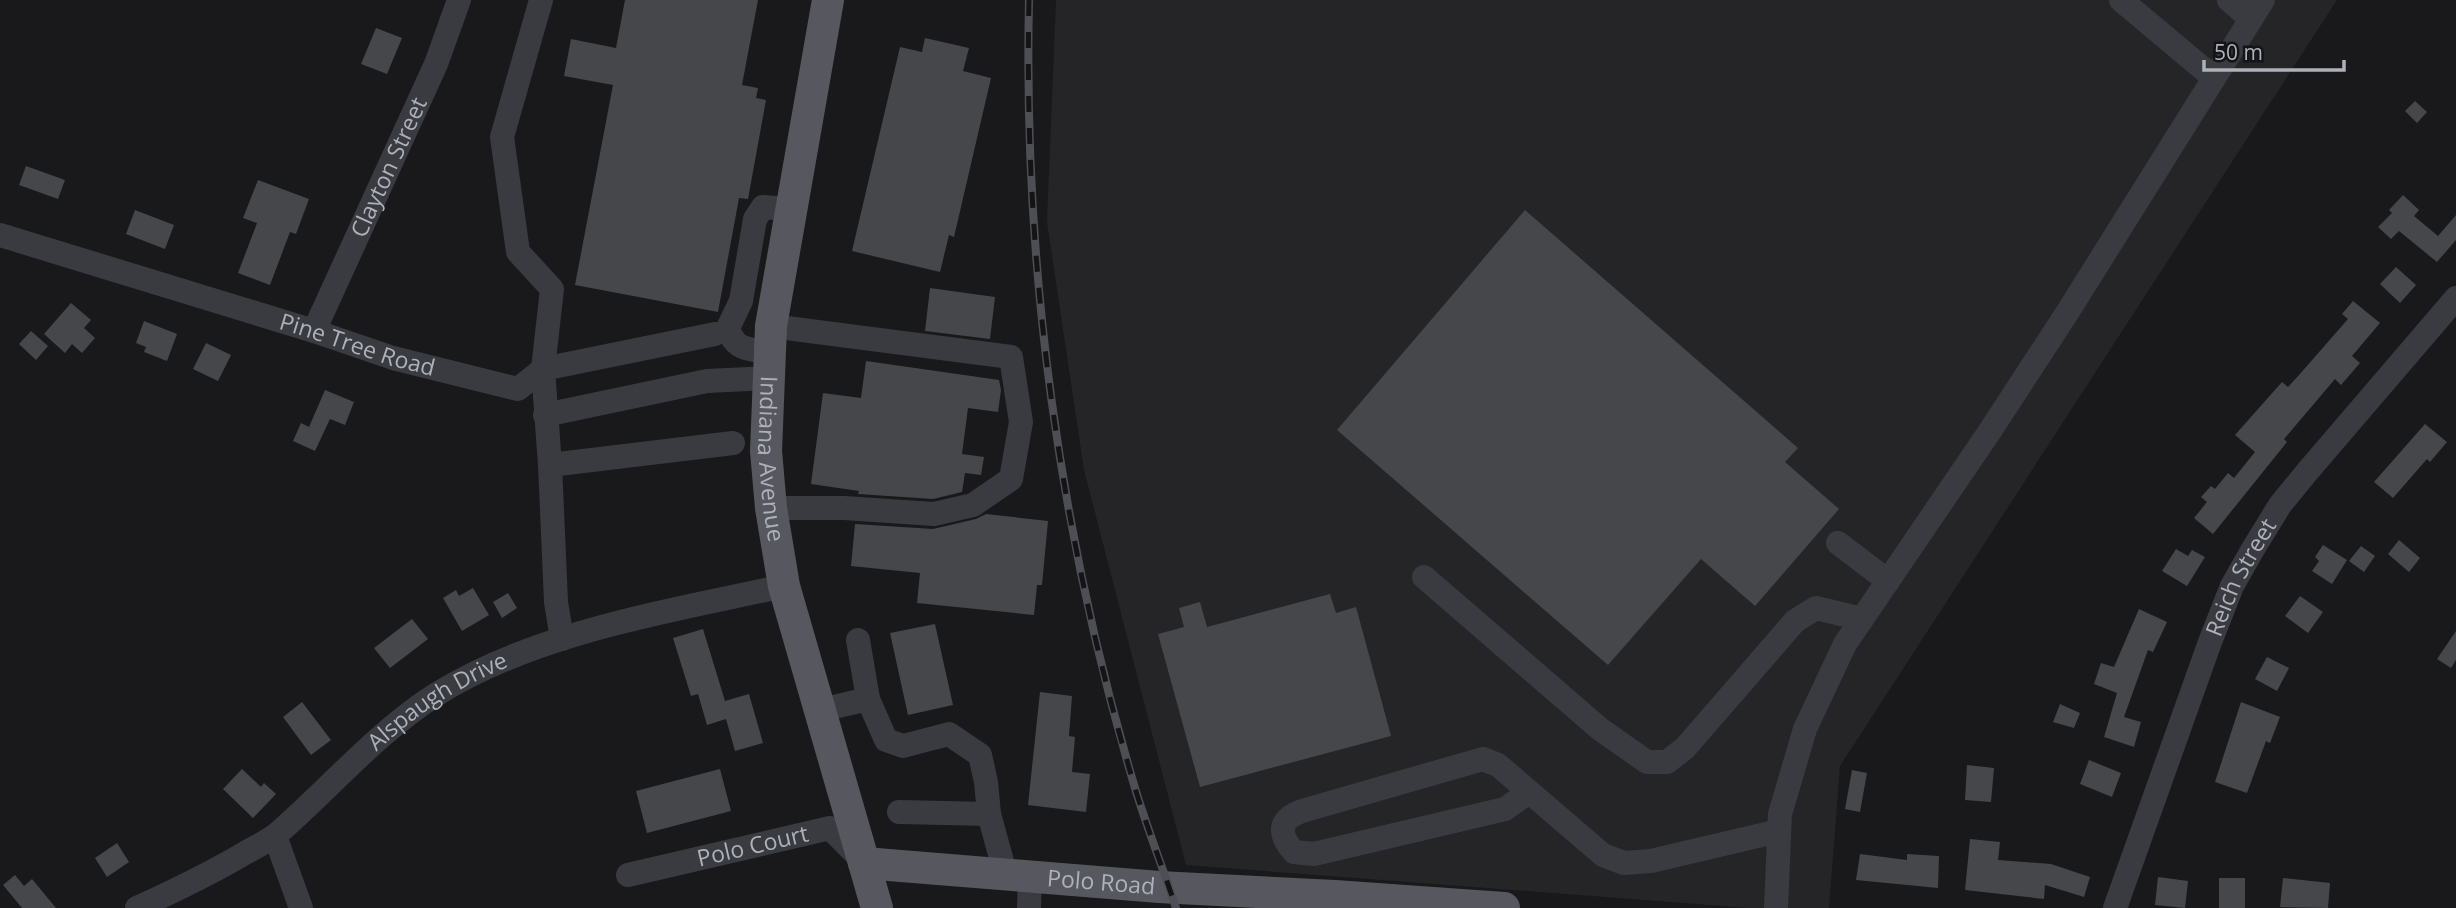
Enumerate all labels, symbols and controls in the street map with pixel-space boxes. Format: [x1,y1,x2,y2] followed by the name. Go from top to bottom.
[2204,28,2344,72] scale bar
[2214,38,2263,66] text: 50 m
[342,92,434,242] street label: Clayton Street
[276,304,439,383] street label: Pine Tree Road
[751,375,793,544] street label: Indiana Avenue
[2197,512,2283,641] street label: Reich Street
[360,643,512,757] street label: Alspaugh Drive
[694,817,811,873] street label: Polo Court
[1046,861,1157,902] street label: Polo Road

